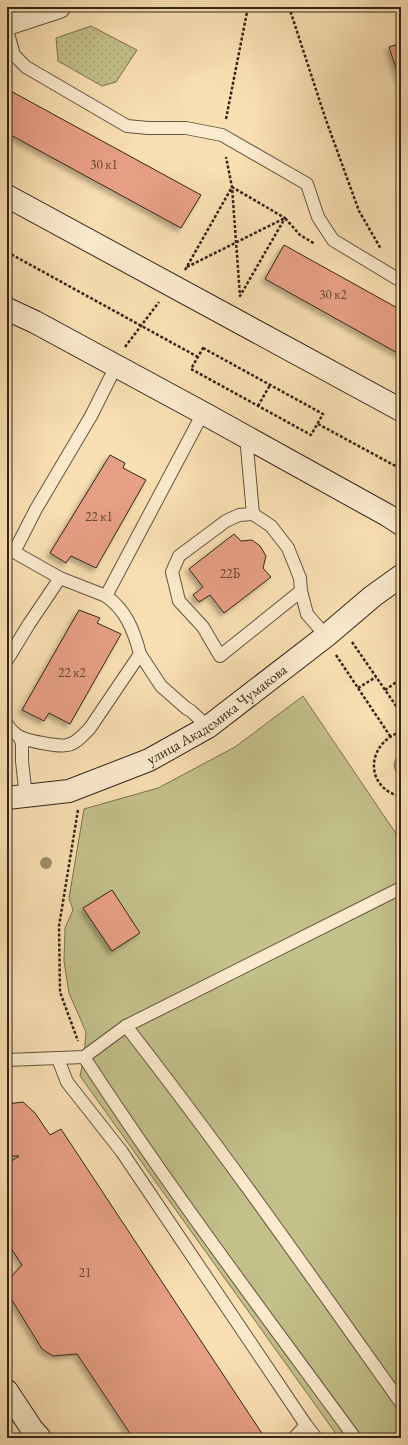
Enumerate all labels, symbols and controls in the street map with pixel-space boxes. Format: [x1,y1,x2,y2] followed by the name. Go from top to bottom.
[90,156,118,173] house number: 30 к1
[319,286,348,303] house number: 30 к2
[85,508,113,525] house number: 22 к1
[220,565,240,582] house number: 22Б
[143,660,291,768] street label: улица Академика Чумакова
[58,664,87,681] house number: 22 к2
[79,1264,91,1281] house number: 21

